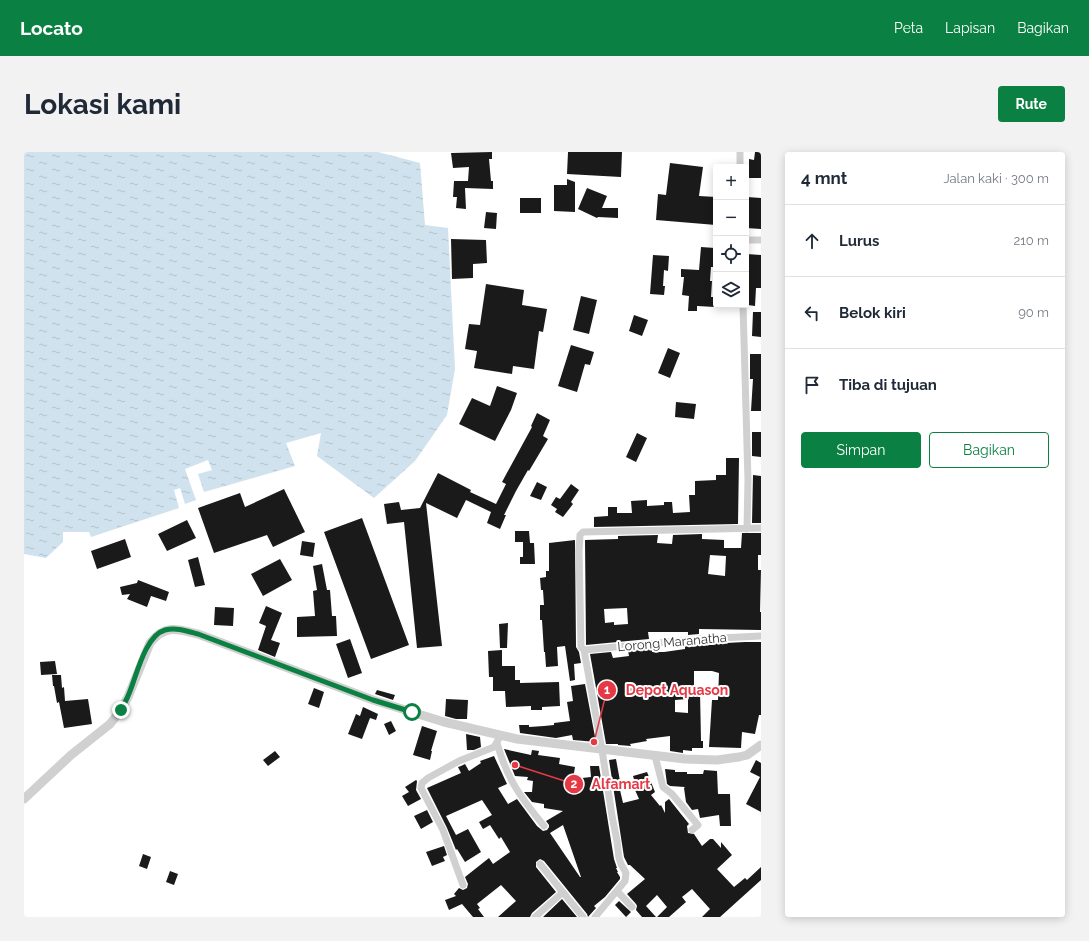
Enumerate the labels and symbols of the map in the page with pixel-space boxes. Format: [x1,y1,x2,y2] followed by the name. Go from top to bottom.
[617,630,727,654] street label: Lorong Maranatha
[597,677,736,703] callout: Depot Aquason
[626,682,728,698] text: Depot Aquason
[604,683,610,697] text: 1
[112,701,130,719] route end
[403,703,421,721] route start
[564,771,659,797] callout: Alfamart
[592,776,651,792] text: Alfamart
[571,777,578,791] text: 2

